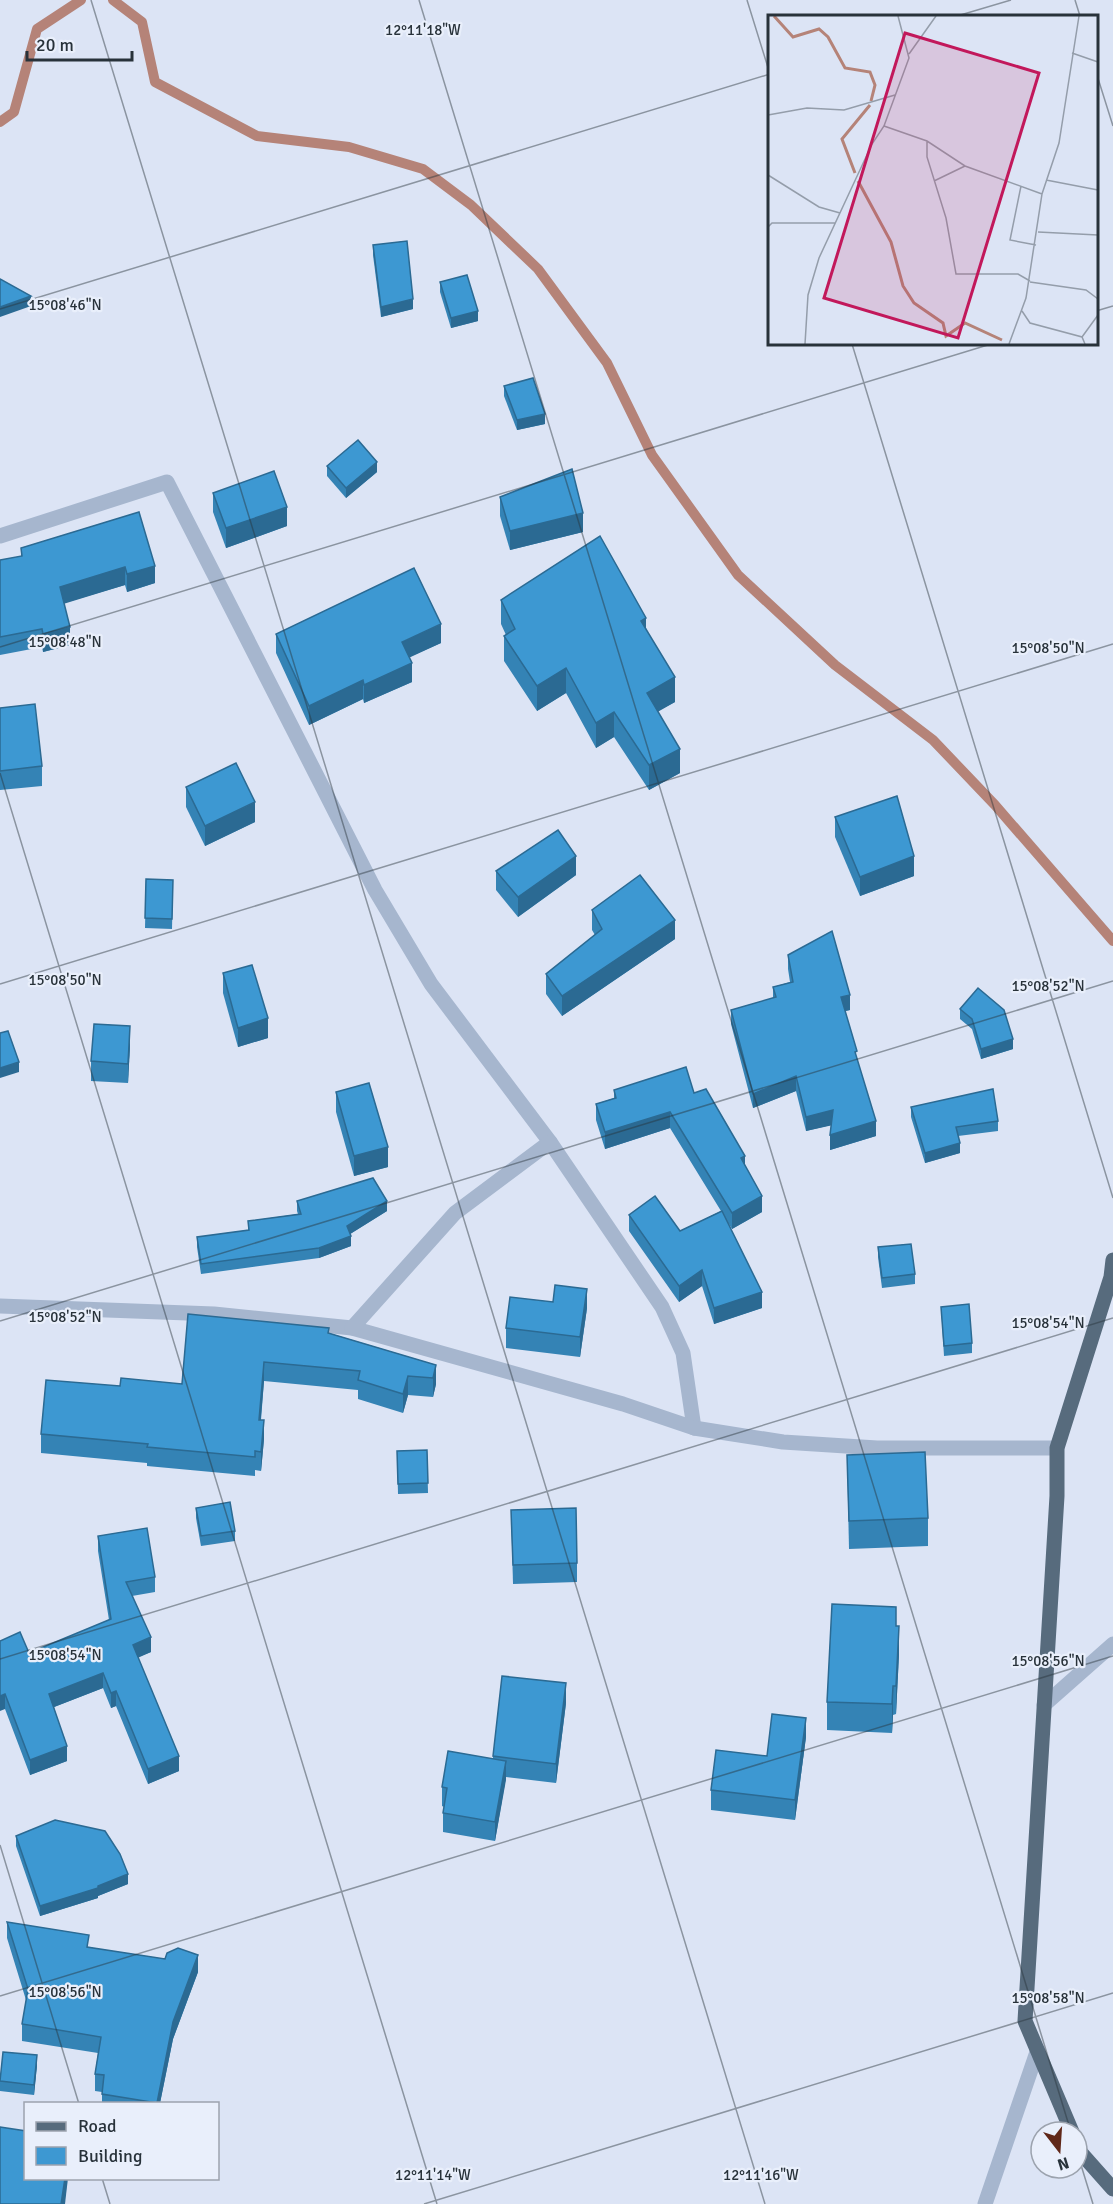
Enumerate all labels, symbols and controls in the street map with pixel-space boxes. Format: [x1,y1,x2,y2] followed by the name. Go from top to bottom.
[768,15,1098,345] inset map
[385,21,461,39] text: 12°11'18"W
[27,24,132,62] scale bar
[36,34,74,56] text: 20 m
[28,296,102,314] text: 15°08'46"N
[28,633,102,651] text: 15°08'48"N
[1011,639,1085,657] text: 15°08'50"N
[28,971,102,989] text: 15°08'50"N
[1011,977,1085,995] text: 15°08'52"N
[28,1308,102,1326] text: 15°08'52"N
[1011,1314,1085,1332] text: 15°08'54"N
[28,1646,102,1664] text: 15°08'54"N
[1011,1652,1085,1670] text: 15°08'56"N
[28,1983,102,2001] text: 15°08'56"N
[1011,1989,1085,2007] text: 15°08'58"N
[24,2102,219,2180] legend
[78,2115,117,2137] text: Road
[1029,2120,1089,2180] north arrow
[78,2145,142,2167] text: Building
[1055,2152,1071,2175] text: N
[395,2166,471,2184] text: 12°11'14"W
[723,2166,799,2184] text: 12°11'16"W

